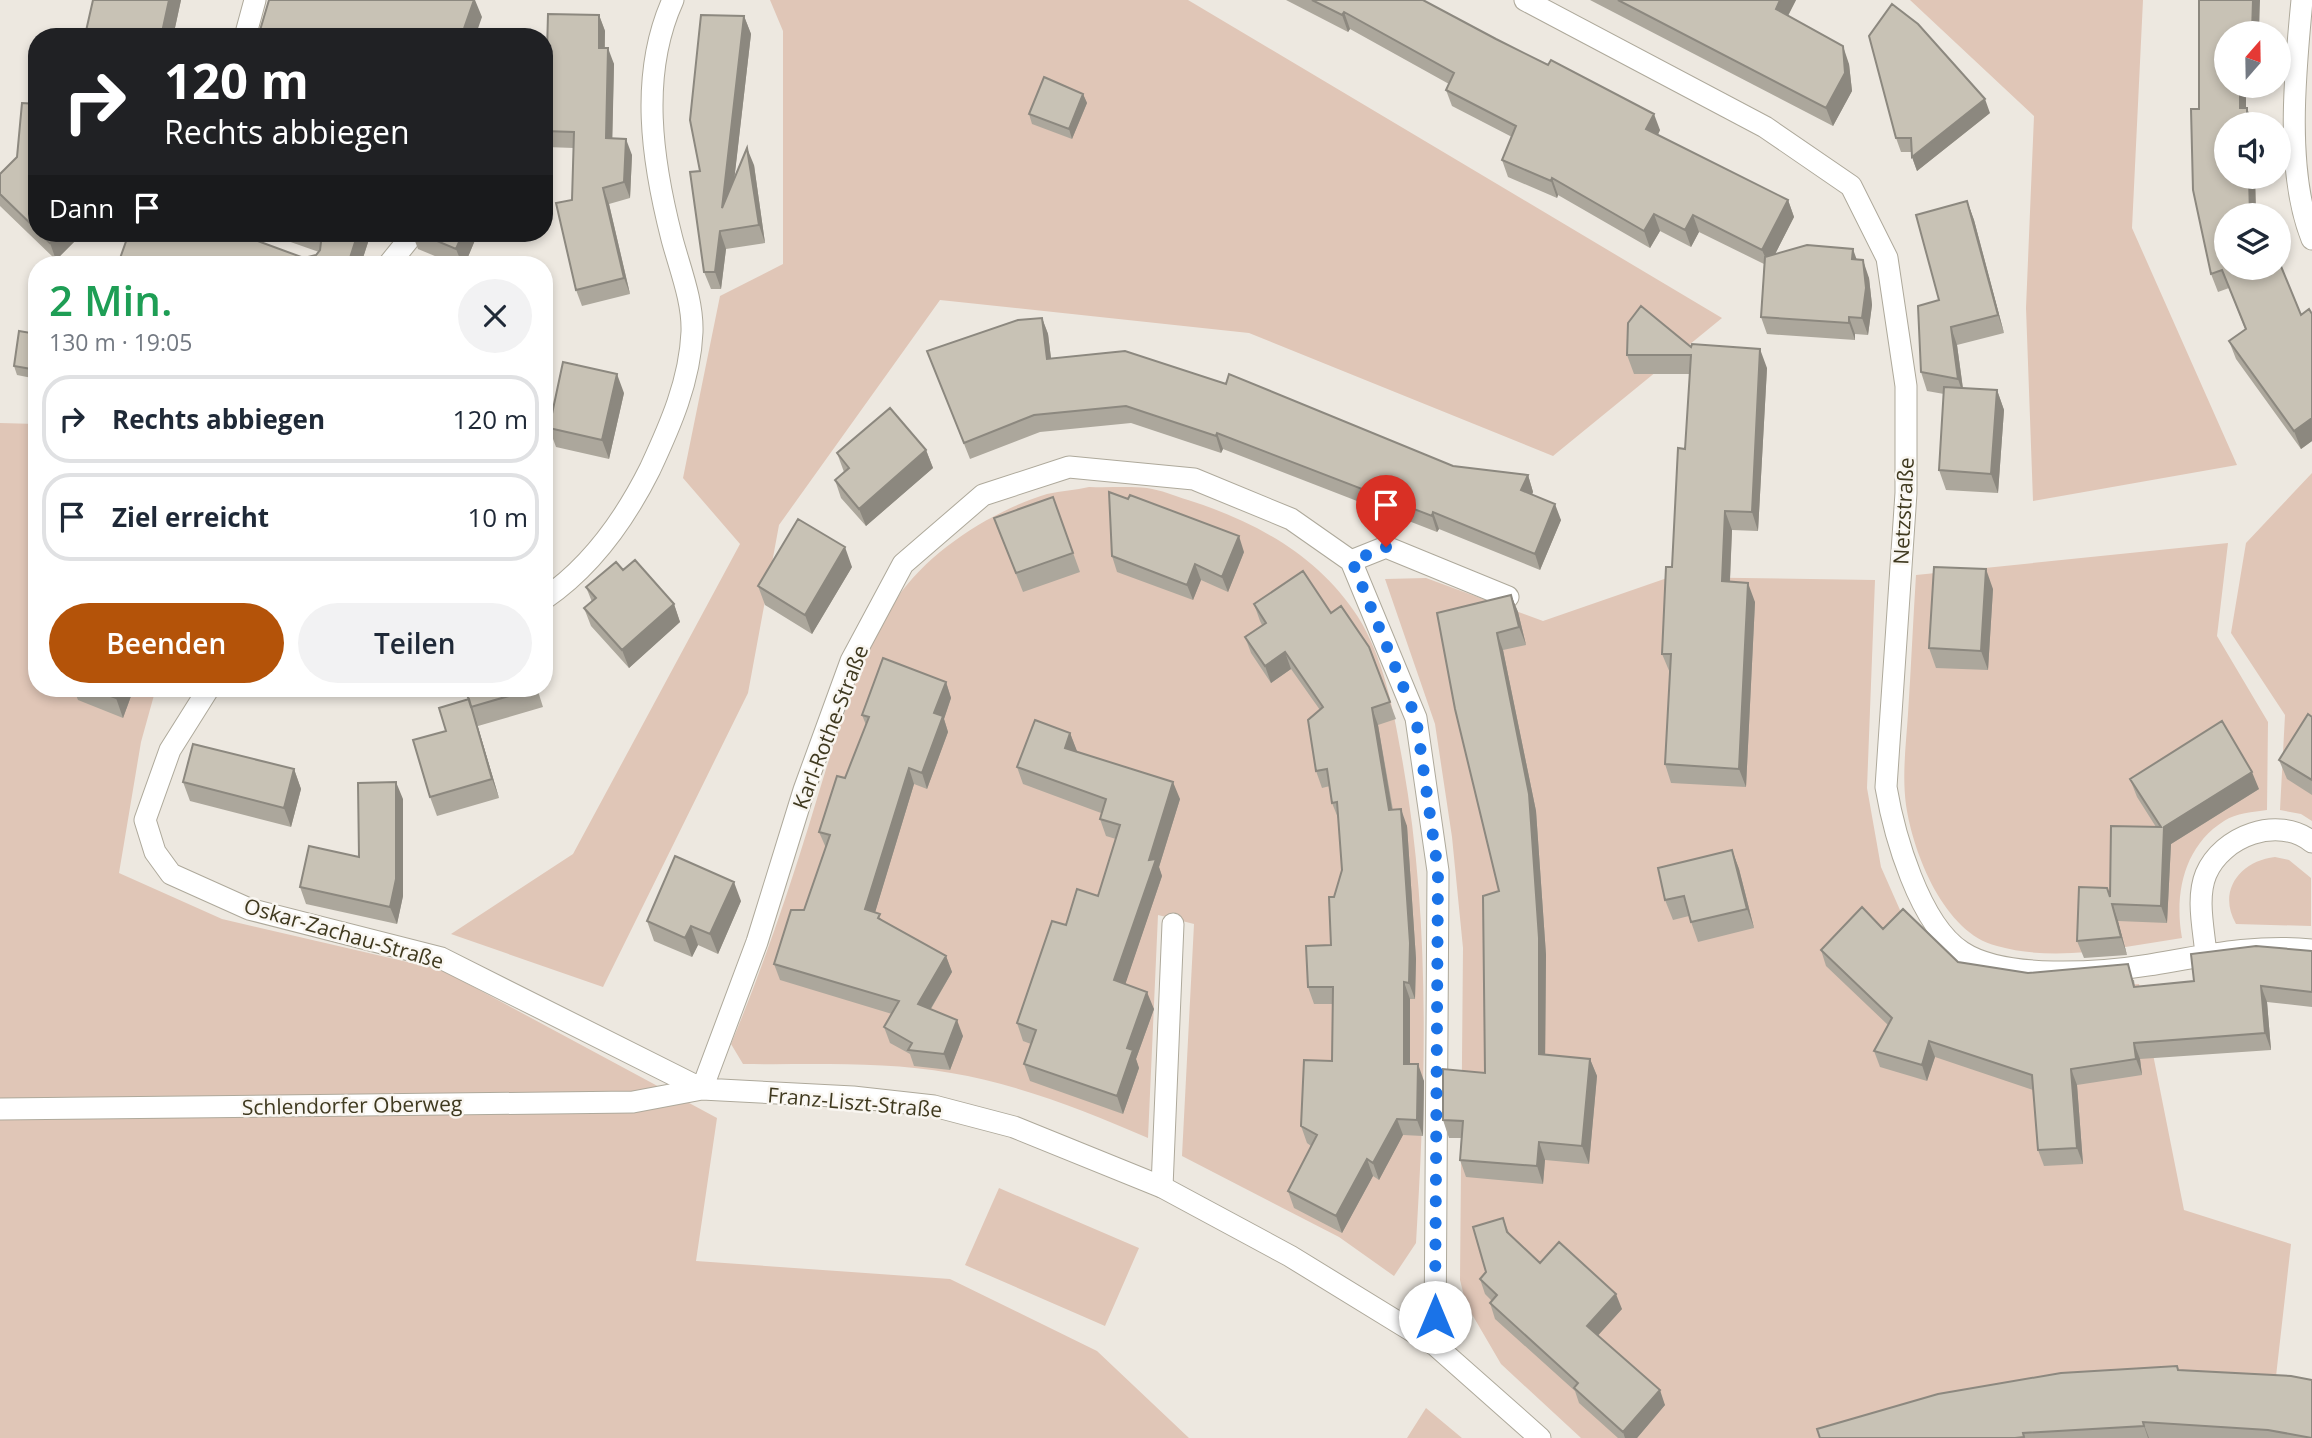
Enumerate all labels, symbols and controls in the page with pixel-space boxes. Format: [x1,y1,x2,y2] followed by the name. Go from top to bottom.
[2214,21,2291,98] north arrow
[2214,21,2291,280] map controls
[164,47,309,113] text: 120 m
[49,56,140,147] icon: right
[164,110,410,153] text: Rechts abbiegen
[2214,112,2291,189] button: sound
[128,189,166,227] icon: arrive
[49,190,114,226] text: Dann
[2214,203,2291,280] button: layers
[49,271,173,328] text: 2 Min.
[458,279,532,353] button: close
[49,326,192,358] text: 130 m · 19:05
[53,400,91,438] icon: right
[112,401,325,437] text: Rechts abbiegen
[453,401,528,437] text: 120 m
[1886,457,1920,565] street label: Netzstraße
[1356,475,1416,547] pin
[1367,486,1405,524] icon: arrive
[53,498,91,536] icon: arrive
[112,499,269,535] text: Ziel erreicht
[467,499,528,535] text: 10 m
[49,603,284,683] button: Beenden
[298,603,532,683] button: Teilen
[786,641,874,813] street label: Karl-Rothe-Straße
[241,891,447,975] street label: Oskar-Zachau-Straße
[767,1080,943,1124] street label: Franz-Liszt-Straße
[242,1089,462,1121] street label: Schlendorfer Oberweg
[1398,1280,1472,1354] position arrow

